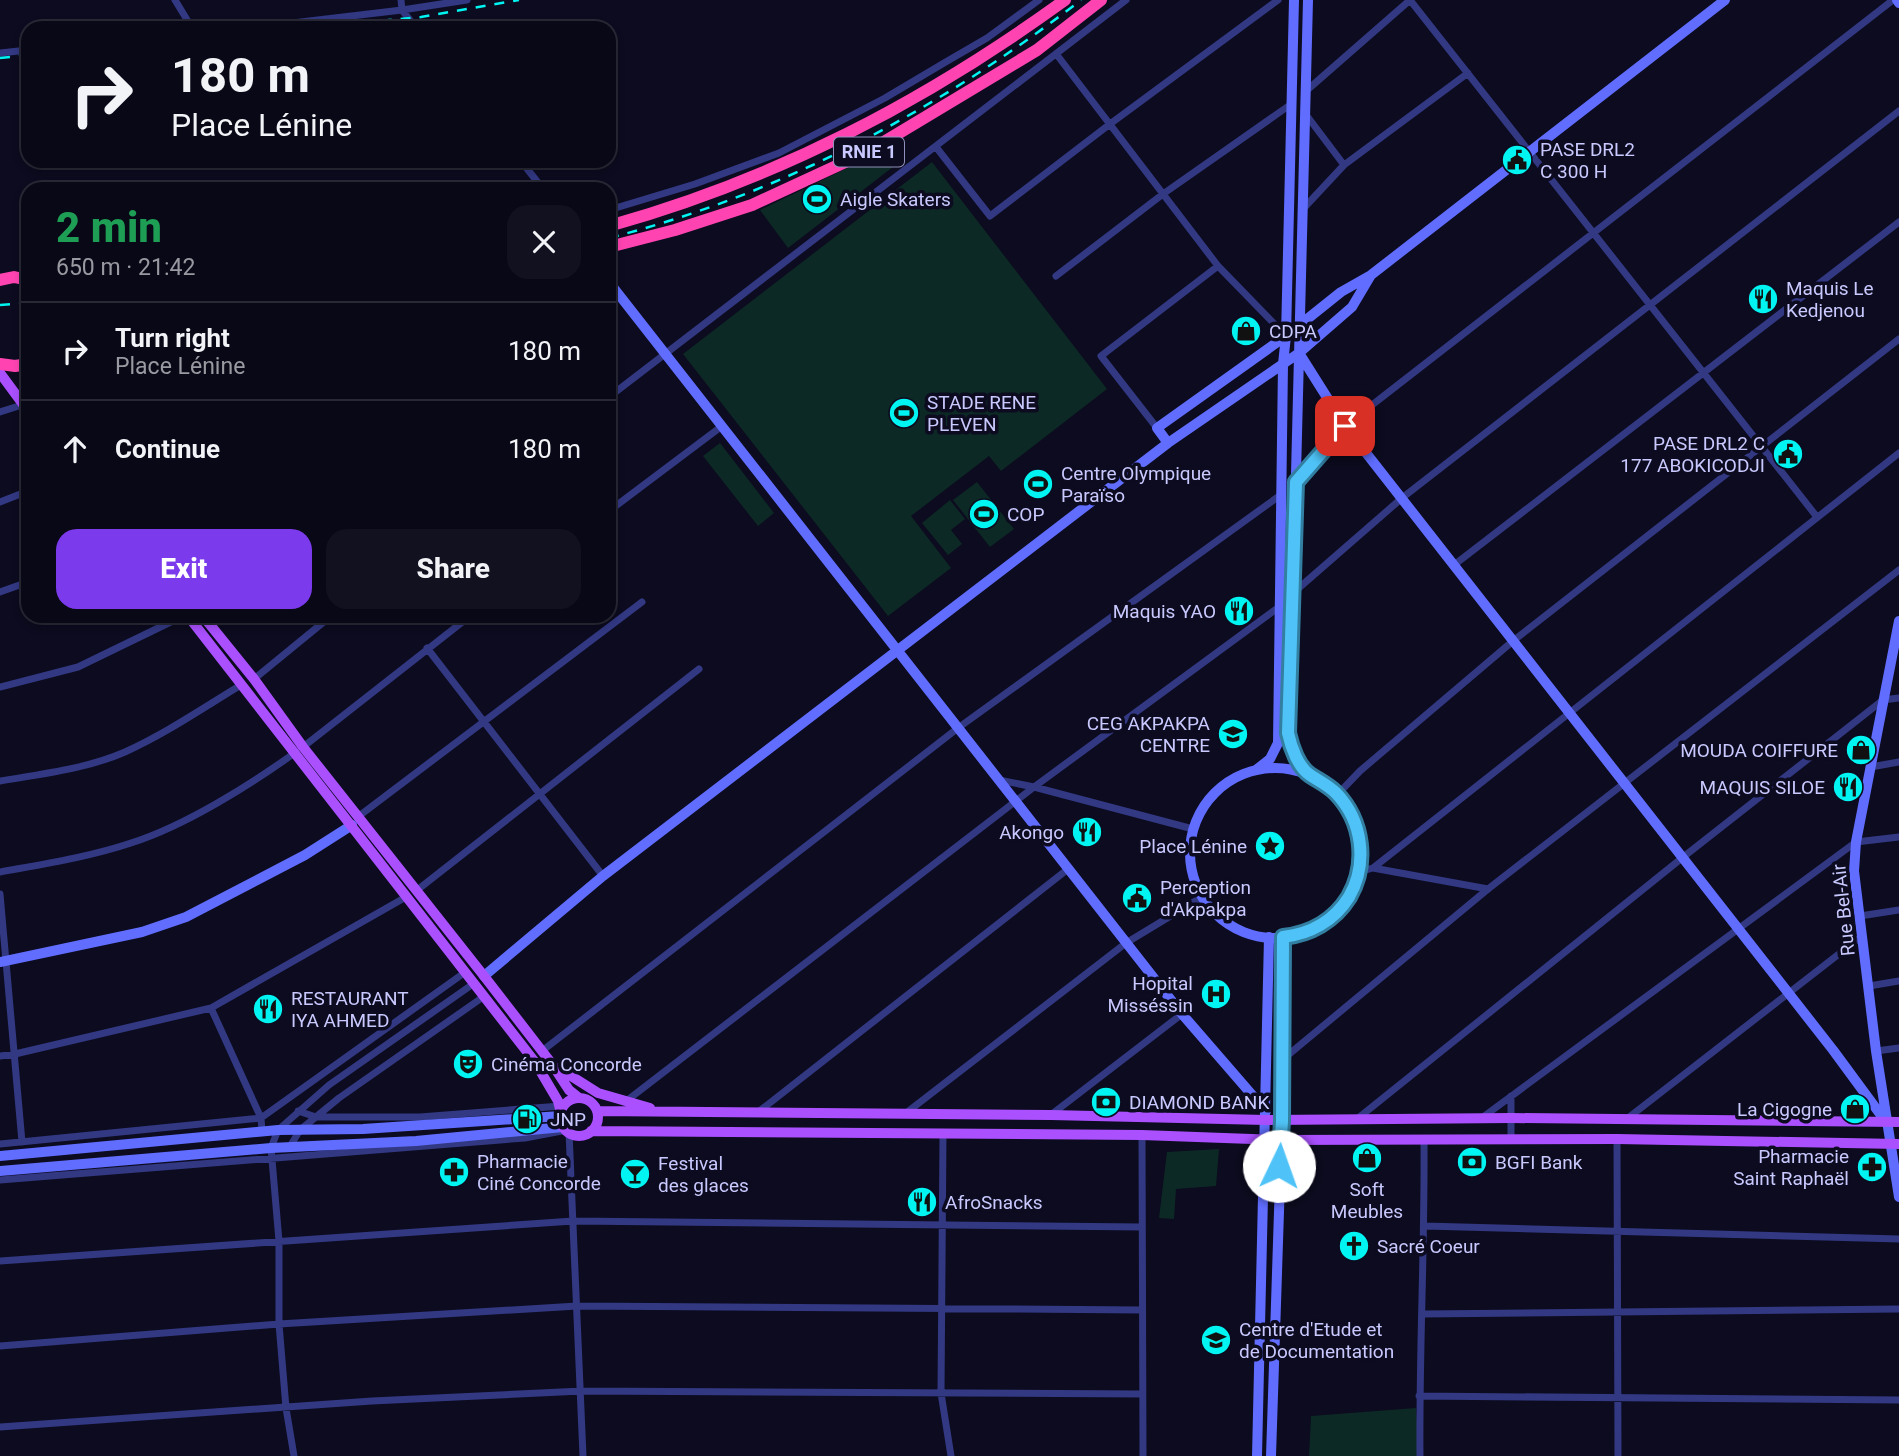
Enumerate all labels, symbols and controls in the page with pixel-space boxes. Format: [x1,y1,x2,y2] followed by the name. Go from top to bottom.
[171,47,310,104] text: 180 m
[56,49,147,140] icon: right
[171,106,352,144] text: Place Lénine
[834,138,904,167] road number: RNIE 1
[1540,138,1635,183] place label: PASE DRL2 C 300 H
[1500,143,1534,177] public building icon: PASE DRL2 C 300 H
[800,182,834,216] sports icon: Aigle Skaters
[840,188,951,211] place label: Aigle Skaters
[56,203,162,252] text: 2 min
[507,205,581,279] button: close
[56,254,195,281] text: 650 m · 21:42
[1786,277,1874,322] place label: Maquis Le Kedjenou
[1746,282,1780,316] restaurant icon: Maquis Le Kedjenou
[1229,314,1263,348] shop icon: CDPA
[1269,320,1318,343] place label: CDPA
[115,323,230,353] text: Turn right
[56,332,94,370] icon: right
[508,336,581,366] text: 180 m
[115,353,245,380] text: Place Lénine
[927,391,1036,436] place label: STADE RENE PLEVEN
[887,396,921,430] sports icon: STADE RENE PLEVEN
[1315,396,1375,456] pin
[1326,407,1364,445] icon: arrive
[56,430,94,468] icon: ahead
[1620,432,1765,477] place label: PASE DRL2 C 177 ABOKICODJI
[115,434,220,464] text: Continue
[508,434,581,464] text: 180 m
[1771,437,1805,471] public building icon: PASE DRL2 C 177 ABOKICODJI
[1061,462,1211,507] place label: Centre Olympique Paraïso
[1021,467,1055,501] sports icon: Centre Olympique Paraïso
[967,497,1001,531] sports icon: COP
[1007,503,1044,526] place label: COP
[56,529,312,609] button: Exit
[326,529,581,609] button: Share
[1222,594,1256,628] restaurant icon: Maquis YAO
[1113,600,1216,623] place label: Maquis YAO
[1087,712,1211,757] place label: CEG AKPAKPA CENTRE
[1216,717,1250,751] school or university icon: CEG AKPAKPA CENTRE
[1844,733,1878,767] shop icon: MOUDA COIFFURE
[1680,739,1838,762] place label: MOUDA COIFFURE
[1831,770,1865,804] restaurant icon: MAQUIS SILOE
[1699,776,1825,799] place label: MAQUIS SILOE
[1070,815,1104,849] restaurant icon: Akongo
[999,821,1064,844] place label: Akongo
[1253,829,1287,863] place icon: Place Lénine
[1139,835,1247,858] place label: Place Lénine
[1827,862,1860,957] street label: Rue Bel-Air
[1160,876,1251,921] place label: Perception d'Akpakpa
[1120,881,1154,915] public building icon: Perception d'Akpakpa
[1107,972,1193,1017] place label: Hopital Misséssin
[1199,977,1233,1011] hospital icon: Hopital Misséssin
[291,987,409,1032] place label: RESTAURANT IYA AHMED
[251,992,285,1026] restaurant icon: RESTAURANT IYA AHMED
[451,1047,485,1081] theatre icon: Cinéma Concorde
[491,1053,642,1076] place label: Cinéma Concorde
[1089,1085,1123,1119] bank icon: DIAMOND BANK
[1129,1091,1269,1114] place label: DIAMOND BANK
[1838,1092,1872,1126] shop icon: La Cigogne
[1737,1098,1832,1121] place label: La Cigogne
[510,1102,544,1136] fuel station icon: JNP
[550,1108,586,1131] place label: JNP
[1242,1129,1316,1203] position arrow
[1350,1141,1384,1175] shop icon: Soft Meubles
[1455,1145,1489,1179] bank icon: BGFI Bank
[1733,1145,1849,1190] place label: Pharmacie Saint Raphaël
[477,1150,601,1195] place label: Pharmacie Ciné Concorde
[1855,1150,1889,1184] pharmacy icon: Pharmacie Saint Raphaël
[1495,1151,1583,1174] place label: BGFI Bank
[658,1152,749,1197] place label: Festival des glaces
[437,1155,471,1189] pharmacy icon: Pharmacie Ciné Concorde
[618,1157,652,1191] bar icon: Festival des glaces
[1331,1178,1403,1223] place label: Soft Meubles
[905,1185,939,1219] restaurant icon: AfroSnacks
[945,1191,1043,1214] place label: AfroSnacks
[1337,1229,1371,1263] church icon: Sacré Coeur
[1377,1235,1480,1258] place label: Sacré Coeur
[1239,1318,1394,1363] place label: Centre d'Etude et de Documentation
[1199,1323,1233,1357] school or university icon: Centre d'Etude et de Documentation

